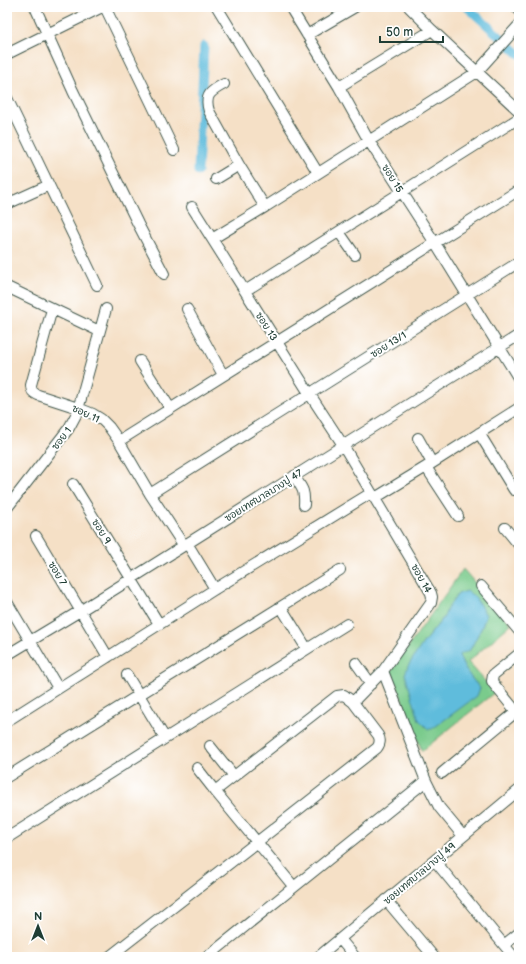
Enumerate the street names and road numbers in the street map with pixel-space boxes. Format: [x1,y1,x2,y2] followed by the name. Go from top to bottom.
[379,162,406,195] street label: ซอย 15
[253,310,280,343] street label: ซอย 13
[368,329,409,360] street label: ซอย 13/1
[70,402,101,426] street label: ซอย 11
[49,425,74,452] street label: ซอย 1
[222,467,305,525] street label: ซอยเทศบาลบางปู 47
[89,517,114,546] street label: ซอย 9
[45,559,69,588] street label: ซอย 7
[408,562,434,595] street label: ซอย 14
[381,840,459,908] street label: ซอยเทศบาลบางปู 49

